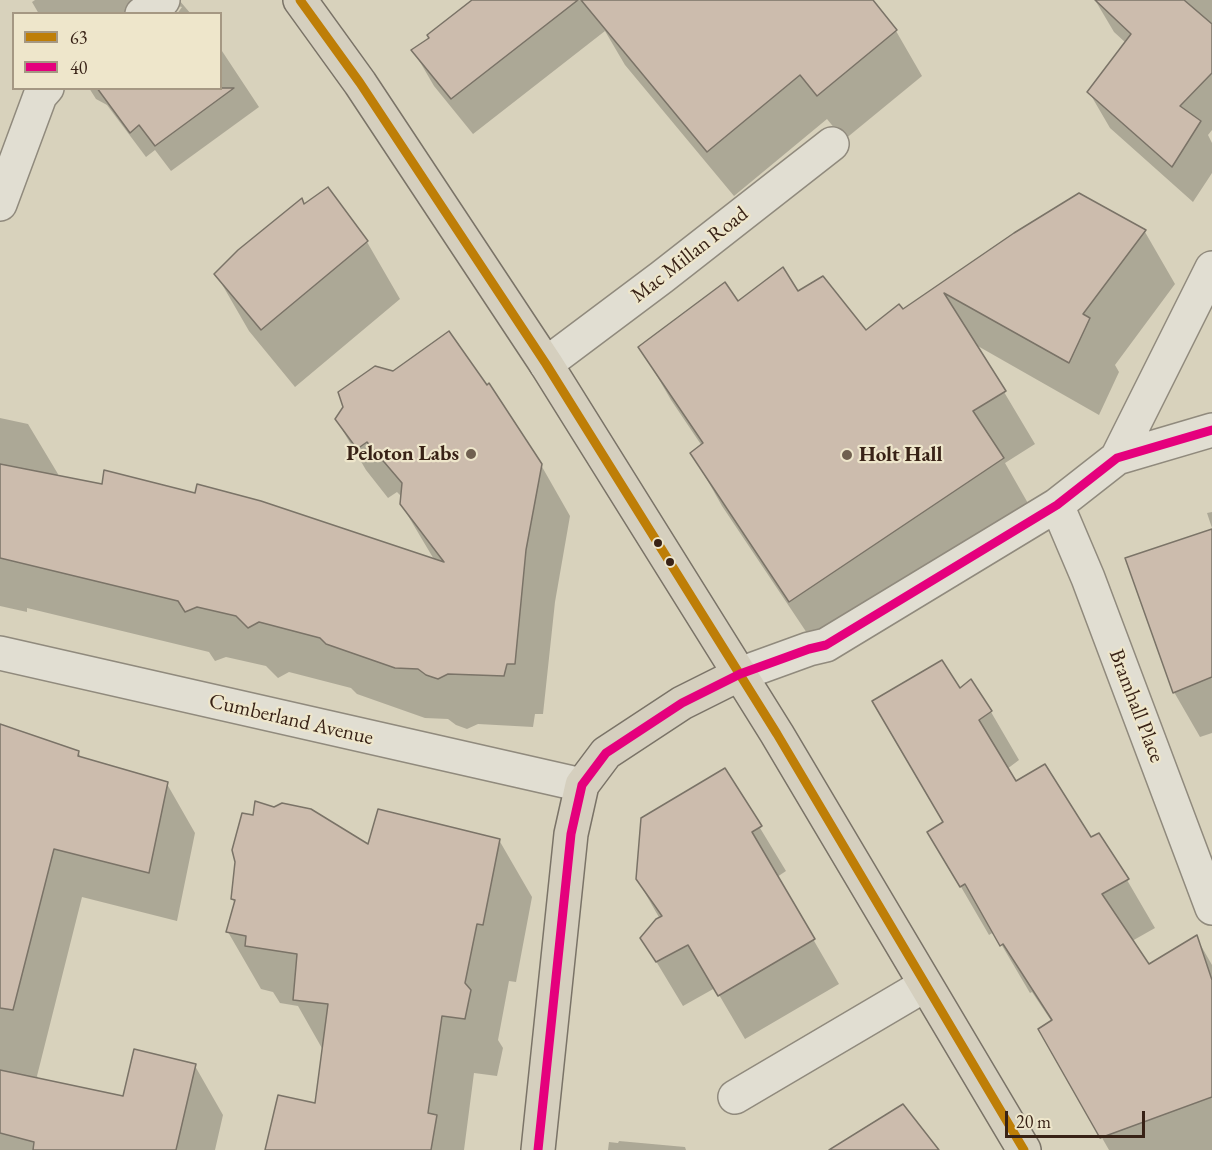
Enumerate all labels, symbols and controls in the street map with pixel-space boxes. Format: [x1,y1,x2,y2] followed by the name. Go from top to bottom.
[12,12,222,90] legend
[70,26,87,49] text: 63
[70,56,87,79] text: 40
[627,202,753,308] street label: Mac Millan Road
[346,441,459,467] place label: Peloton Labs
[859,442,943,468] place label: Holt Hall
[464,447,478,461] marker: Peloton Labs
[840,448,854,462] marker: Holt Hall
[652,537,664,549] unlabelled marker
[664,556,676,568] unlabelled marker
[1103,646,1169,766] street label: Bramhall Place
[206,689,376,751] street label: Cumberland Avenue
[1008,1099,1148,1137] scale bar
[1016,1110,1051,1133] text: 20 m

